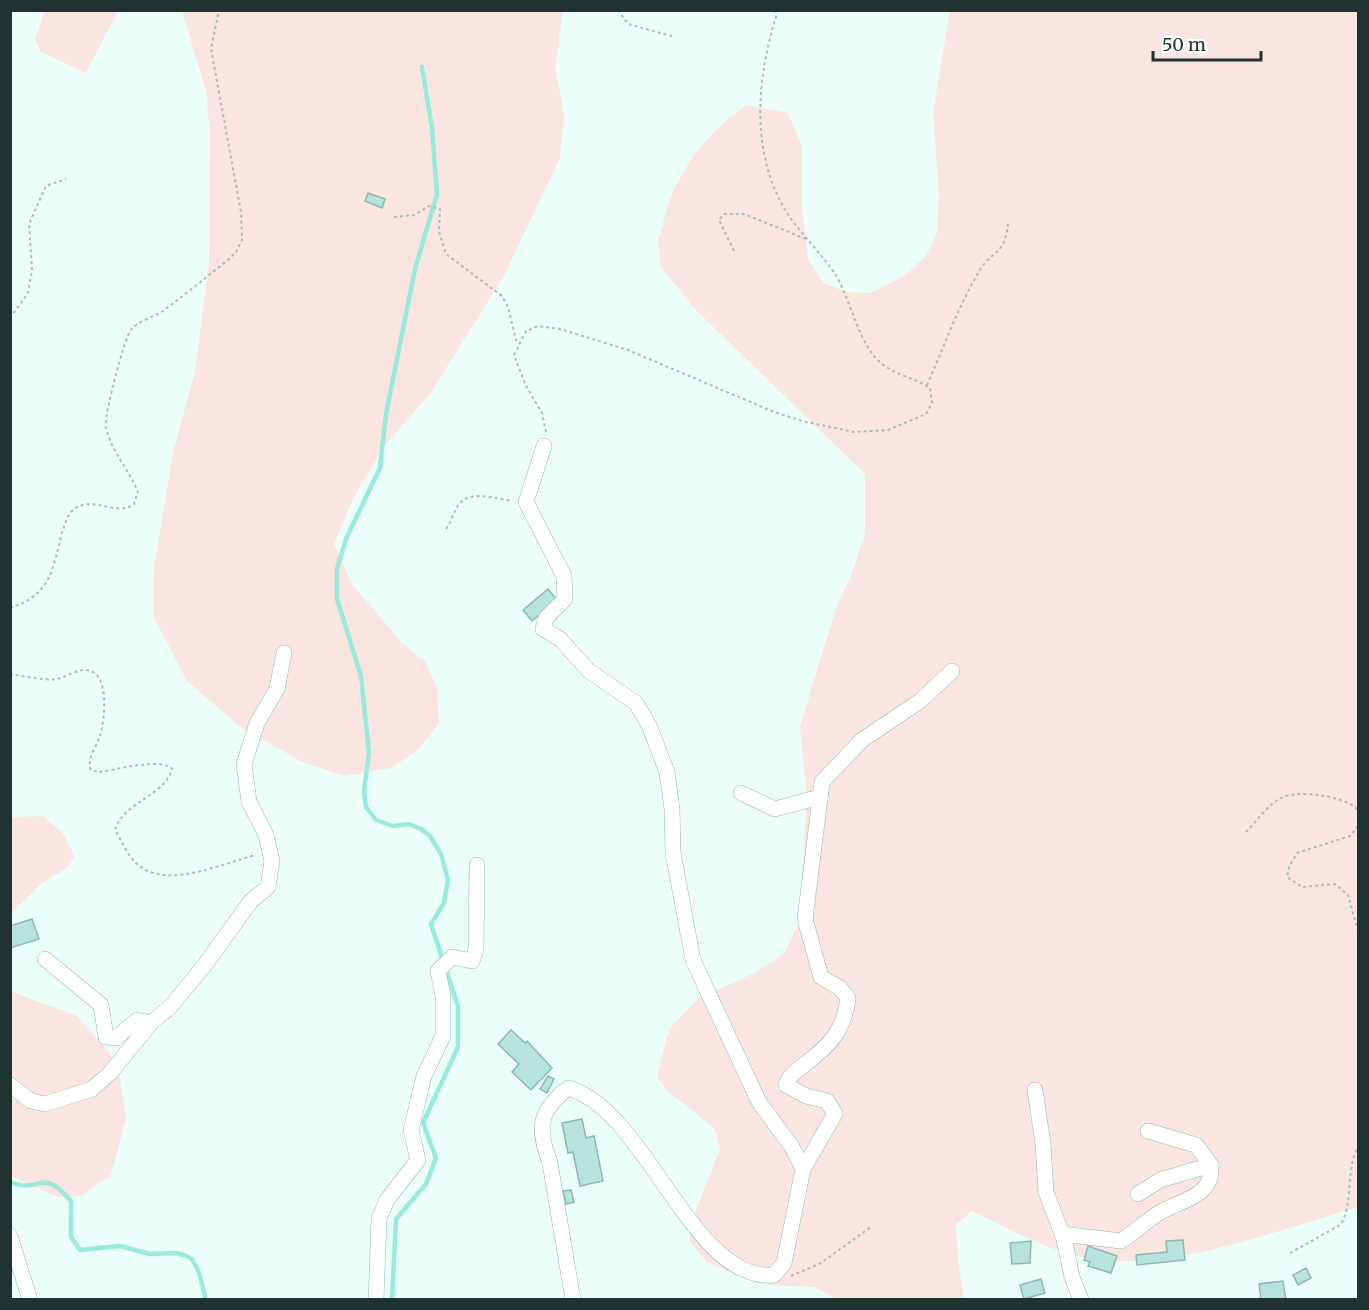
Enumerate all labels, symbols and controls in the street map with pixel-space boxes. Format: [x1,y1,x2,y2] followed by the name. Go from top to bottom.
[1153,24,1261,62] scale bar
[1162,33,1206,56] text: 50 m

